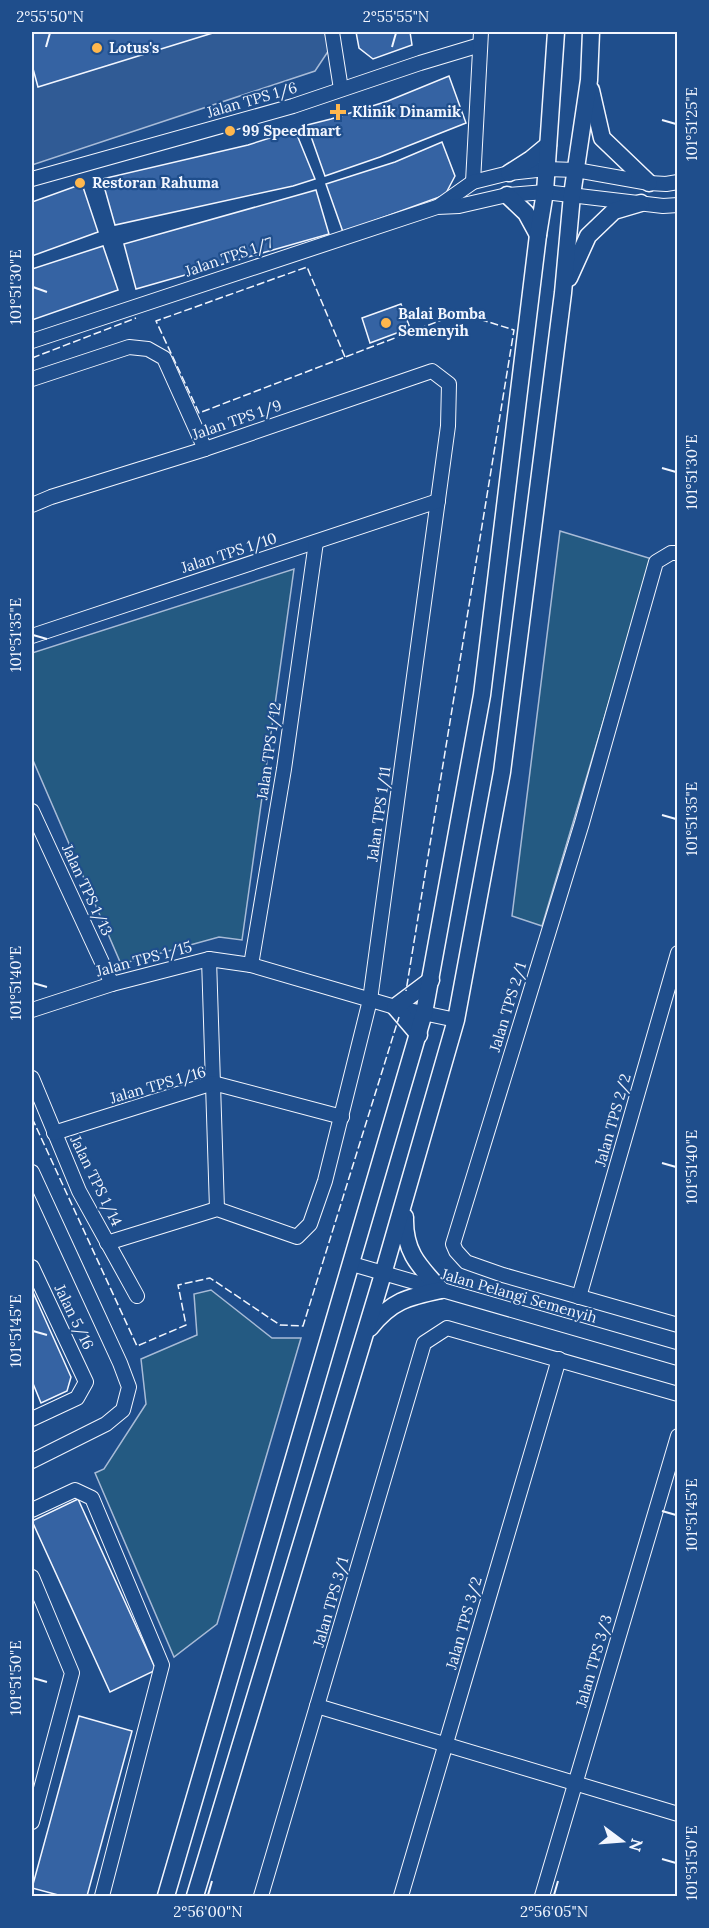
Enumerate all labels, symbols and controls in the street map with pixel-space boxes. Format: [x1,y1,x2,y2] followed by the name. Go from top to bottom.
[16,7,84,26] text: 2°55'50"N
[363,7,429,26] text: 2°55'55"N
[109,38,159,57] place label: Lotus's
[90,41,104,55] marker: Lotus's
[204,78,300,123] street label: Jalan TPS 1/6
[682,87,701,161] text: 101°51'25"E
[352,102,461,121] place label: Klinik Dinamik
[329,103,347,121] marker: Klinik Dinamik
[242,121,342,140] place label: 99 Speedmart
[223,124,237,138] marker: 99 Speedmart
[92,173,219,192] place label: Restoran Rahuma
[73,176,87,190] marker: Restoran Rahuma
[182,233,276,282] street label: Jalan TPS 1/7
[6,249,25,325] text: 101°51'30"E
[398,304,486,340] place label: Balai Bomba Semenyih
[379,316,393,330] marker: Balai Bomba Semenyih
[189,395,284,445] street label: Jalan TPS 1/9
[682,434,701,510] text: 101°51'30"E
[178,528,279,578] street label: Jalan TPS 1/10
[6,598,25,672] text: 101°51'35"E
[252,701,286,802] street label: Jalan TPS 1/12
[362,765,396,864] street label: Jalan TPS 1/11
[682,782,701,856] text: 101°51'35"E
[57,840,117,939] street label: Jalan TPS 1/13
[93,937,194,982] street label: Jalan TPS 1/15
[6,946,25,1020] text: 101°51'40"E
[485,960,531,1055] street label: Jalan TPS 2/1
[107,1062,208,1109] street label: Jalan TPS 1/16
[590,1071,636,1169] street label: Jalan TPS 2/2
[682,1130,701,1204] text: 101°51'40"E
[65,1132,127,1230] street label: Jalan TPS 1/14
[438,1264,599,1327] street label: Jalan Pelangi Semenyih
[49,1280,98,1353] street label: Jalan 5/16
[6,1294,25,1368] text: 101°51'45"E
[682,1478,701,1552] text: 101°51'45"E
[308,1555,353,1650] street label: Jalan TPS 3/1
[441,1574,487,1673] street label: Jalan TPS 3/2
[571,1612,617,1711] street label: Jalan TPS 3/3
[6,1640,25,1716] text: 101°51'50"E
[592,1811,652,1871] north arrow
[682,1825,701,1901] text: 101°51'50"E
[625,1836,648,1854] text: N
[173,1902,243,1921] text: 2°56'00"N
[520,1902,588,1921] text: 2°56'05"N

